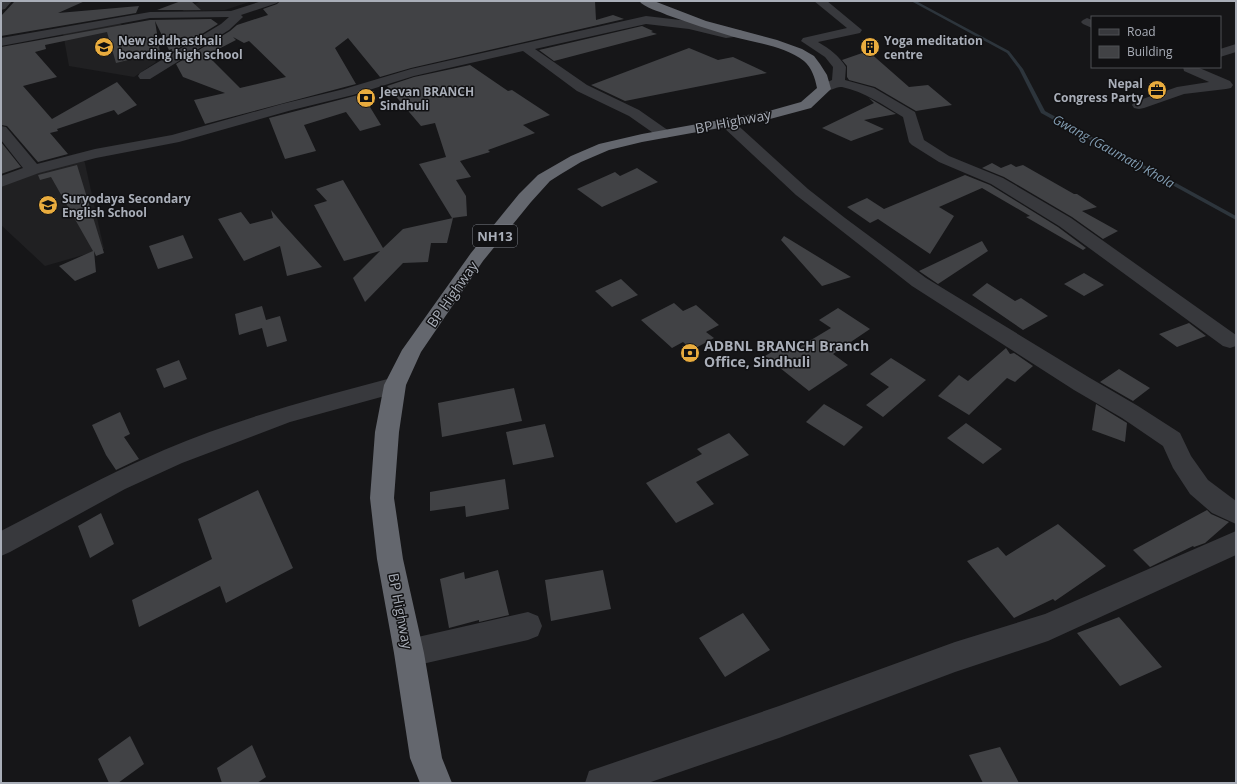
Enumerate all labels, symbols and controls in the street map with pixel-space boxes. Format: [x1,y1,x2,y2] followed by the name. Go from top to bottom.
[1091,16,1221,68] legend
[1127,23,1156,40] text: Road
[118,32,243,63] place label: New siddhasthali boarding high school
[884,32,983,63] place label: Yoga meditation centre
[93,36,115,58] school or university icon: New siddhasthali boarding high school
[859,36,881,58] building icon: Yoga meditation centre
[1127,43,1173,60] text: Building
[1053,75,1143,106] place label: Nepal Congress Party
[1146,79,1168,101] office icon: Nepal Congress Party
[379,83,474,114] place label: Jeevan BRANCH Sindhuli
[355,87,377,109] bank icon: Jeevan BRANCH Sindhuli
[693,104,773,138] street label: BP Highway
[1050,110,1179,192] water label: Gwang (Gaumati) Khola
[62,190,191,221] place label: Suryodaya Secondary English School
[37,194,59,216] school or university icon: Suryodaya Secondary English School
[473,225,517,247] road number: NH13
[422,256,482,331] street label: BP Highway
[704,336,869,371] place label: ADBNL BRANCH Branch Office, Sindhuli
[679,342,701,364] bank icon: ADBNL BRANCH Branch Office, Sindhuli
[384,571,418,651] street label: BP Highway

